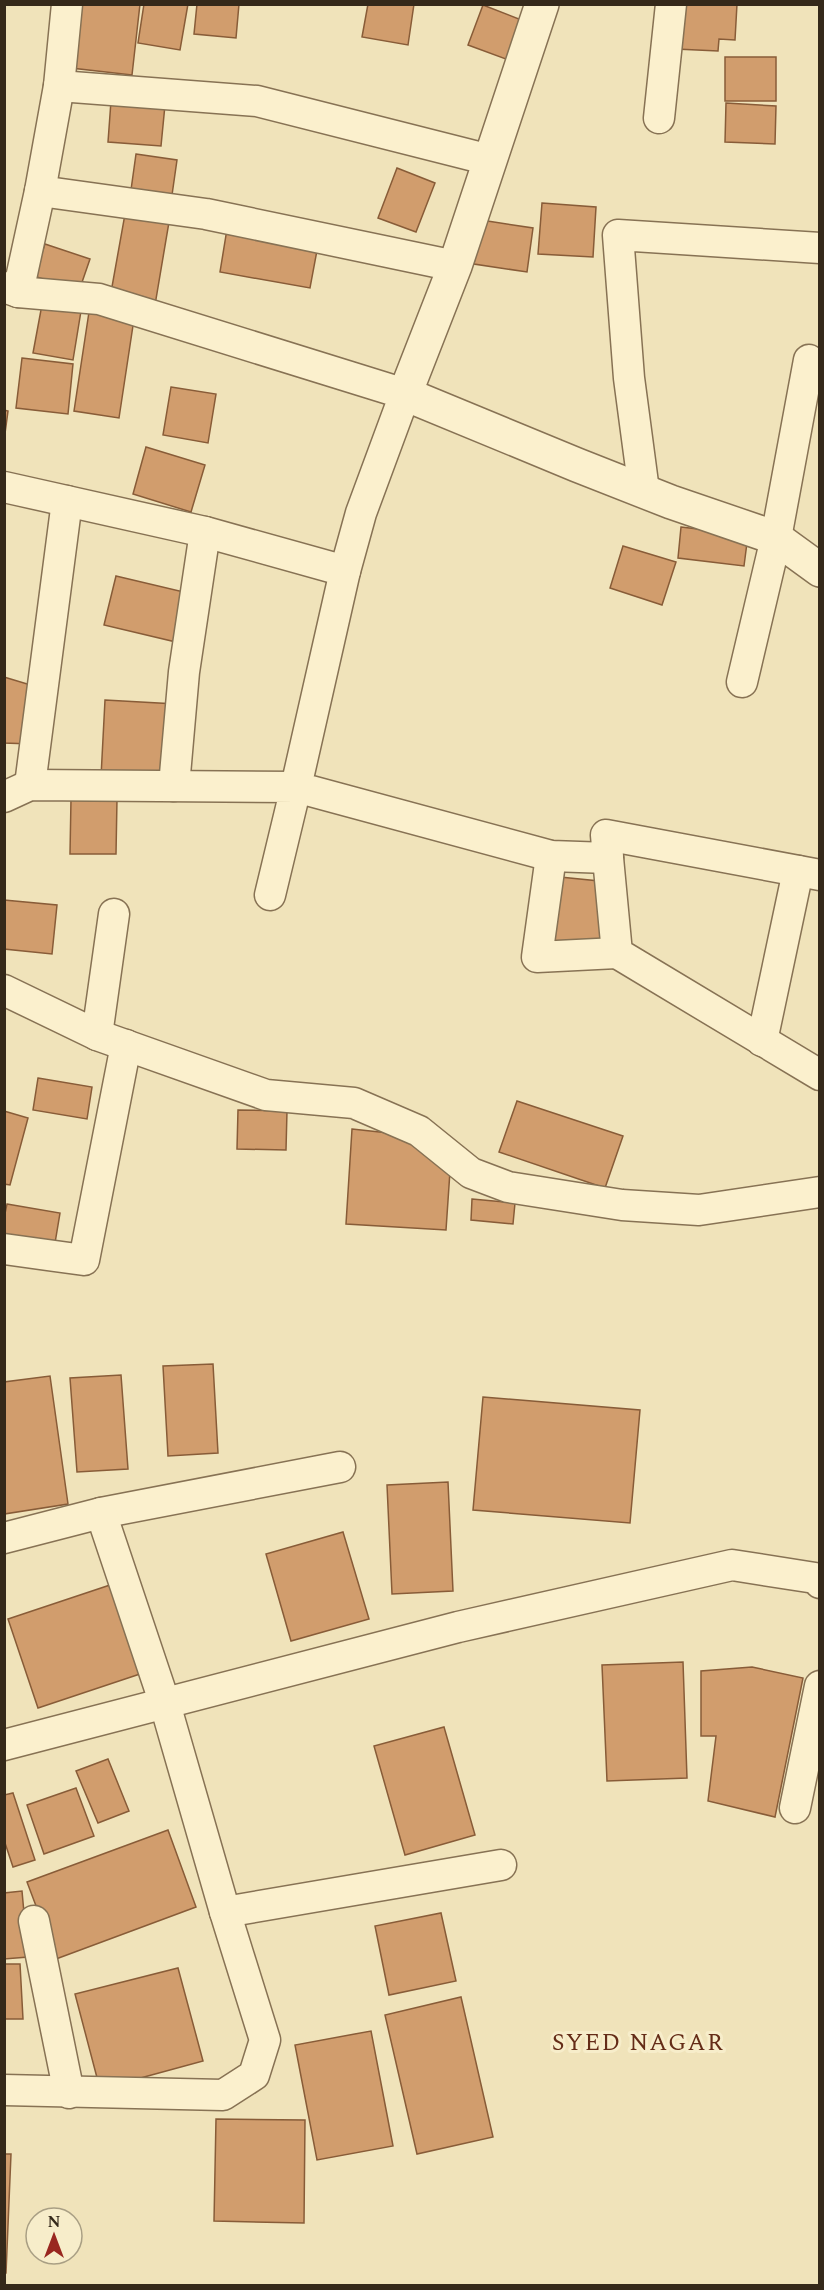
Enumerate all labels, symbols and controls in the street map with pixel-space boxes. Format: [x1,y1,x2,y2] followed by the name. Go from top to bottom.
[552,2025,724,2061] district label: SYED NAGAR
[24,2206,84,2266] north arrow
[47,2210,61,2234] text: N

